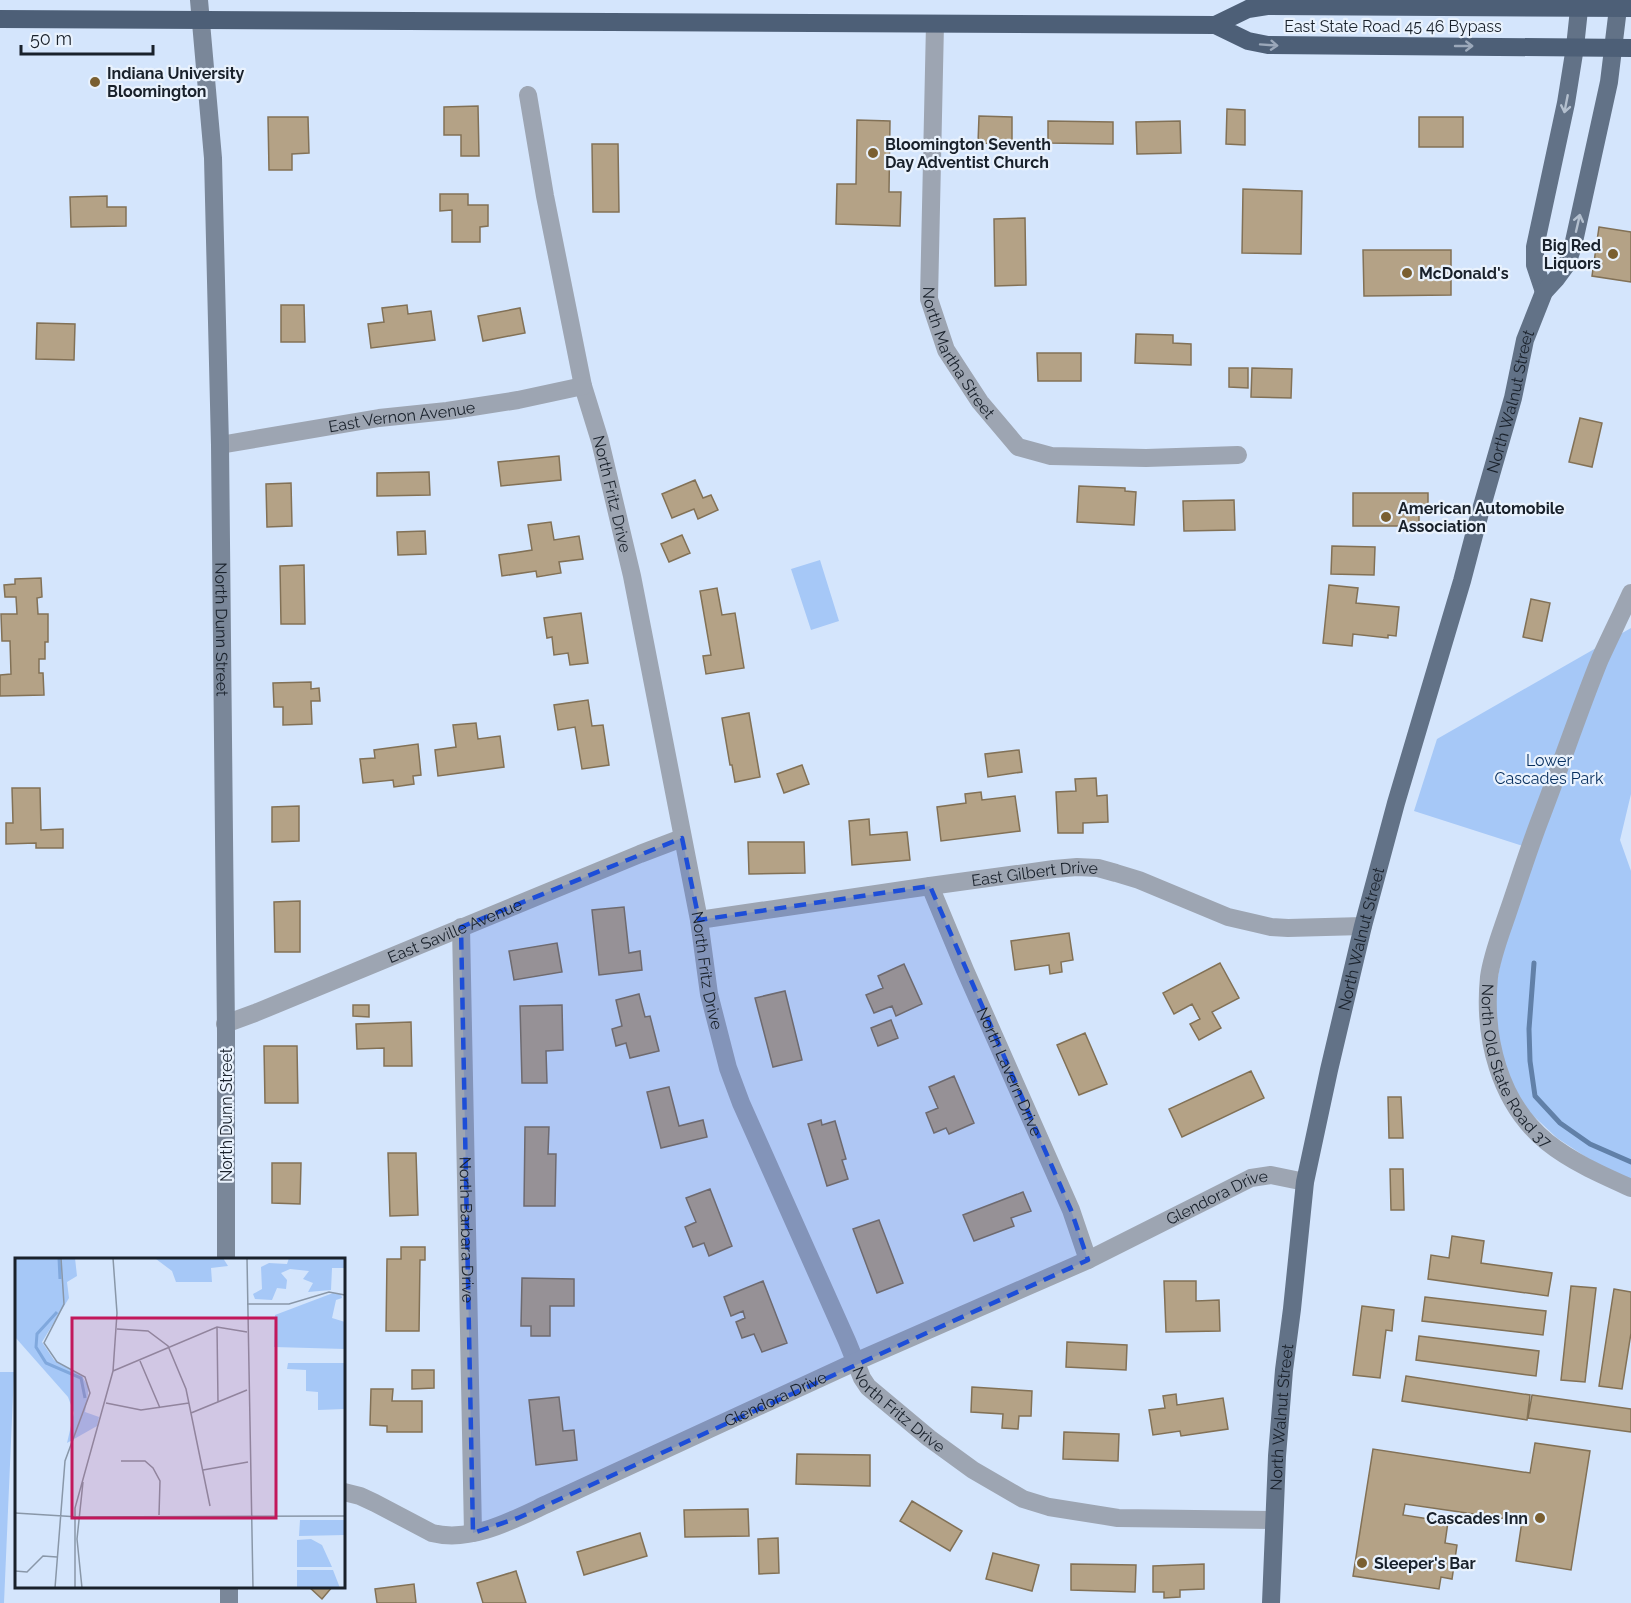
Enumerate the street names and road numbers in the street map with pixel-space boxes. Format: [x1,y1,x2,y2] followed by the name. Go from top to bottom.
[1284,17,1502,36] street label: East State Road 45 46 Bypass
[920,287,999,423] street label: North Martha Street
[1482,326,1538,475] street label: North Walnut Street
[327,397,476,436] street label: East Vernon Avenue
[589,433,636,554] street label: North Fritz Drive
[212,562,232,697] street label: North Dunn Street
[970,858,1098,890] street label: East Gilbert Drive
[1334,864,1388,1013] street label: North Walnut Street
[385,894,525,967] street label: East Saville Avenue
[688,910,727,1031] street label: North Fritz Drive
[1478,983,1556,1152] street label: North Old State Road 37
[973,1004,1047,1139] street label: North Lavern Drive
[217,1047,236,1182] street label: North Dunn Street
[456,1157,478,1303] street label: North Barbara Drive
[1163,1166,1269,1229] street label: Glendora Drive
[1266,1342,1297,1491] street label: North Walnut Street
[849,1364,949,1456] street label: North Fritz Drive
[721,1367,830,1431] street label: Glendora Drive

